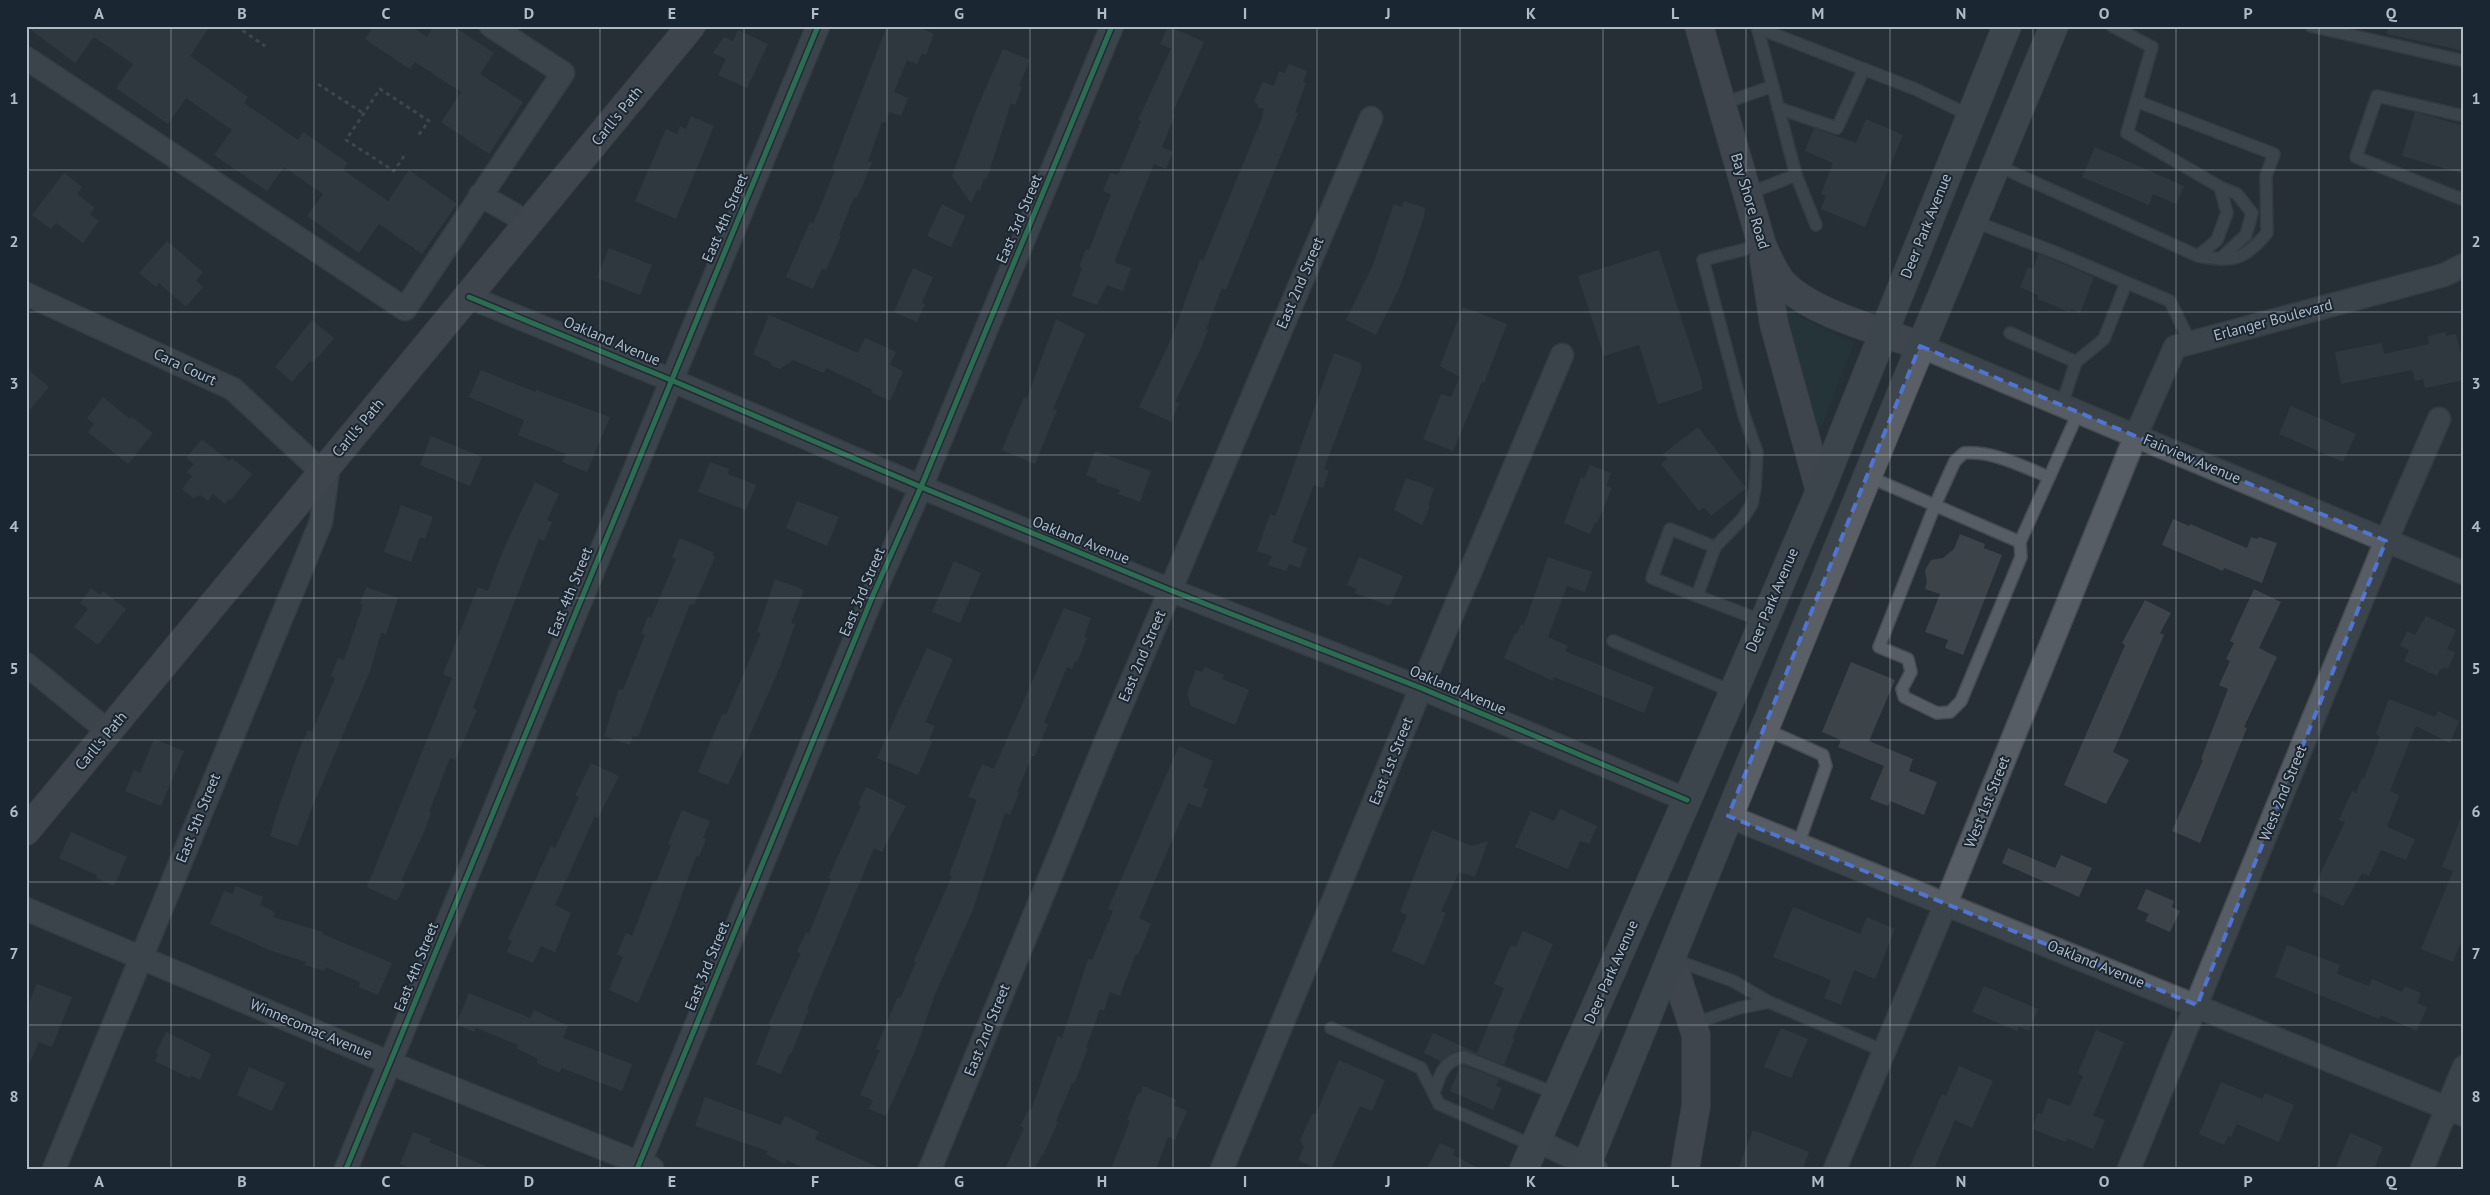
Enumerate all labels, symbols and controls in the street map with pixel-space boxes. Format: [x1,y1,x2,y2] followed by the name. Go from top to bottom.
[94,3,104,23] text: A
[237,3,247,23] text: B
[382,3,391,23] text: C
[524,3,534,23] text: D
[668,3,676,23] text: E
[811,3,819,23] text: F
[954,3,964,23] text: G
[1097,3,1107,23] text: H
[1243,3,1247,23] text: I
[1384,3,1391,23] text: J
[1526,3,1536,23] text: K
[1671,3,1680,23] text: L
[1812,3,1824,23] text: M
[1956,3,1966,23] text: N
[2099,3,2110,23] text: O
[2243,3,2253,23] text: P
[2386,3,2398,23] text: Q
[587,82,646,149] street label: Carll's Path
[9,88,19,108] text: 1
[2471,88,2481,108] text: 1
[1727,151,1774,251] street label: Bay Shore Road
[697,171,752,265] street label: East 4th Street
[1896,171,1955,281] street label: Deer Park Avenue
[991,172,1046,266] street label: East 3rd Street
[9,231,19,251] text: 2
[2471,231,2481,251] text: 2
[1272,234,1327,331] street label: East 2nd Street
[2211,295,2334,345] street label: Erlanger Boulevard
[561,312,663,369] street label: Oakland Avenue
[151,344,220,389] street label: Cara Court
[9,373,19,393] text: 3
[2471,373,2481,393] text: 3
[328,394,388,461] street label: Carll's Path
[2141,429,2244,488] street label: Fairview Avenue
[1030,511,1133,568] street label: Oakland Avenue
[9,516,19,536] text: 4
[2471,516,2481,536] text: 4
[543,544,596,639] street label: East 4th Street
[834,545,889,639] street label: East 3rd Street
[1741,545,1802,655] street label: Deer Park Avenue
[1114,607,1169,704] street label: East 2nd Street
[9,658,19,678] text: 5
[2471,658,2481,678] text: 5
[1407,661,1509,718] street label: Oakland Avenue
[71,707,131,774] street label: Carll's Path
[1364,714,1417,807] street label: East 1st Street
[2255,742,2310,843] street label: West 2nd Street
[1960,753,2013,850] street label: West 1st Street
[171,770,224,865] street label: East 5th Street
[9,801,19,821] text: 6
[2471,801,2481,821] text: 6
[1579,917,1642,1027] street label: Deer Park Avenue
[680,918,733,1013] street label: East 3rd Street
[389,919,442,1014] street label: East 4th Street
[2045,935,2148,992] street label: Oakland Avenue
[9,943,19,963] text: 7
[2471,943,2481,963] text: 7
[959,981,1014,1079] street label: East 2nd Street
[247,994,375,1063] street label: Winnecomac Avenue
[9,1086,19,1106] text: 8
[2471,1086,2481,1106] text: 8
[94,1171,104,1191] text: A
[237,1171,247,1191] text: B
[382,1171,391,1191] text: C
[524,1171,534,1191] text: D
[668,1171,676,1191] text: E
[811,1171,819,1191] text: F
[954,1171,964,1191] text: G
[1097,1171,1107,1191] text: H
[1243,1171,1247,1191] text: I
[1384,1171,1391,1191] text: J
[1526,1171,1536,1191] text: K
[1671,1171,1680,1191] text: L
[1812,1171,1824,1191] text: M
[1956,1171,1966,1191] text: N
[2099,1171,2110,1191] text: O
[2243,1171,2253,1191] text: P
[2386,1171,2398,1191] text: Q

